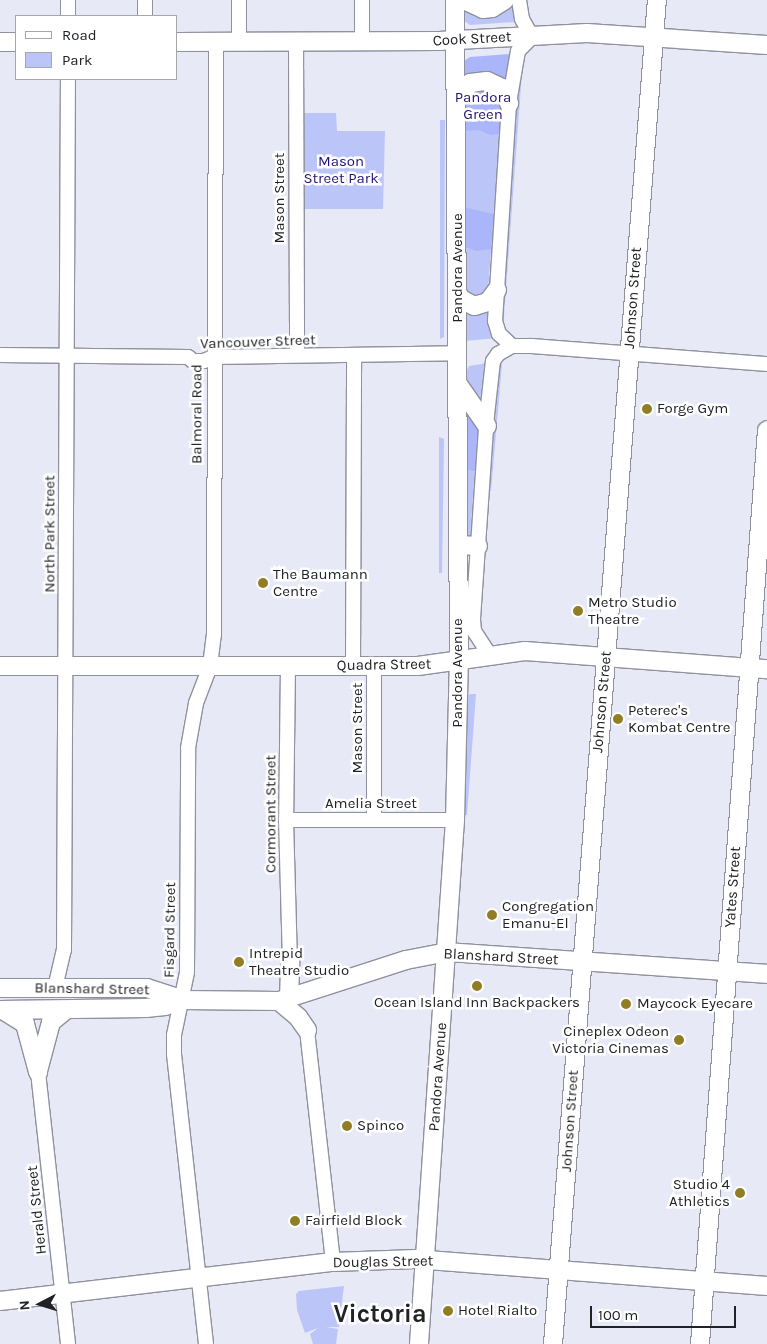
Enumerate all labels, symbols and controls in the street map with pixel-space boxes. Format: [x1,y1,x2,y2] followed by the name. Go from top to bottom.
[15,15,178,80] legend
[62,26,97,44] text: Road
[432,28,512,50] street label: Cook Street
[62,51,92,69] text: Park
[455,88,511,123] park label: Pandora Green
[303,152,379,187] park label: Mason Street Park
[271,153,289,243] street label: Mason Street
[449,213,467,323] street label: Pandora Avenue
[620,246,646,350] street label: Johnson Street
[200,331,316,353] street label: Vancouver Street
[188,364,206,464] street label: Balmoral Road
[657,400,728,418] place label: Forge Gym
[641,403,653,415] marker: Forge Gym
[41,475,59,593] street label: North Park Street
[273,565,368,600] place label: The Baumann Centre
[257,577,269,589] marker: The Baumann Centre
[588,593,677,628] place label: Metro Studio Theatre
[572,605,584,617] marker: Metro Studio Theatre
[449,618,467,728] street label: Pandora Avenue
[589,650,615,754] street label: Johnson Street
[337,655,431,675] street label: Quadra Street
[349,683,367,773] street label: Mason Street
[628,701,730,736] place label: Peterec's Kombat Centre
[612,713,624,725] marker: Peterec's Kombat Centre
[262,755,280,873] street label: Cormorant Street
[325,795,417,813] street label: Amelia Street
[721,846,745,928] street label: Yates Street
[160,882,180,978] street label: Fisgard Street
[502,897,594,932] place label: Congregation Emanu-El
[486,909,498,921] marker: Congregation Emanu-El
[249,944,349,979] place label: Intrepid Theatre Studio
[443,945,559,969] street label: Blanshard Street
[233,956,245,968] marker: Intrepid Theatre Studio
[34,979,150,999] street label: Blanshard Street
[471,980,483,992] marker: Ocean Island Inn Backpackers
[374,994,580,1012] place label: Ocean Island Inn Backpackers
[637,995,753,1013] place label: Maycock Eyecare
[619,997,633,1011] marker: Maycock Eyecare
[425,1022,451,1132] street label: Pandora Avenue
[552,1022,669,1057] place label: Cineplex Odeon Victoria Cinemas
[673,1034,685,1046] marker: Cineplex Odeon Victoria Cinemas
[557,1069,583,1173] street label: Johnson Street
[357,1117,404,1135] place label: Spinco
[341,1120,353,1132] marker: Spinco
[23,1165,51,1255] street label: Herald Street
[669,1175,730,1210] place label: Studio 4 Athletics
[734,1187,746,1199] marker: Studio 4 Athletics
[305,1212,403,1230] place label: Fairfield Block
[289,1215,301,1227] marker: Fairfield Block
[332,1252,434,1272] street label: Douglas Street
[15,1279,65,1329] north arrow
[592,1296,738,1328] scale bar
[333,1299,427,1329] district label: Victoria
[16,1300,33,1311] text: N
[458,1302,537,1320] place label: Hotel Rialto
[442,1305,454,1317] marker: Hotel Rialto
[598,1306,638,1324] text: 100 m

